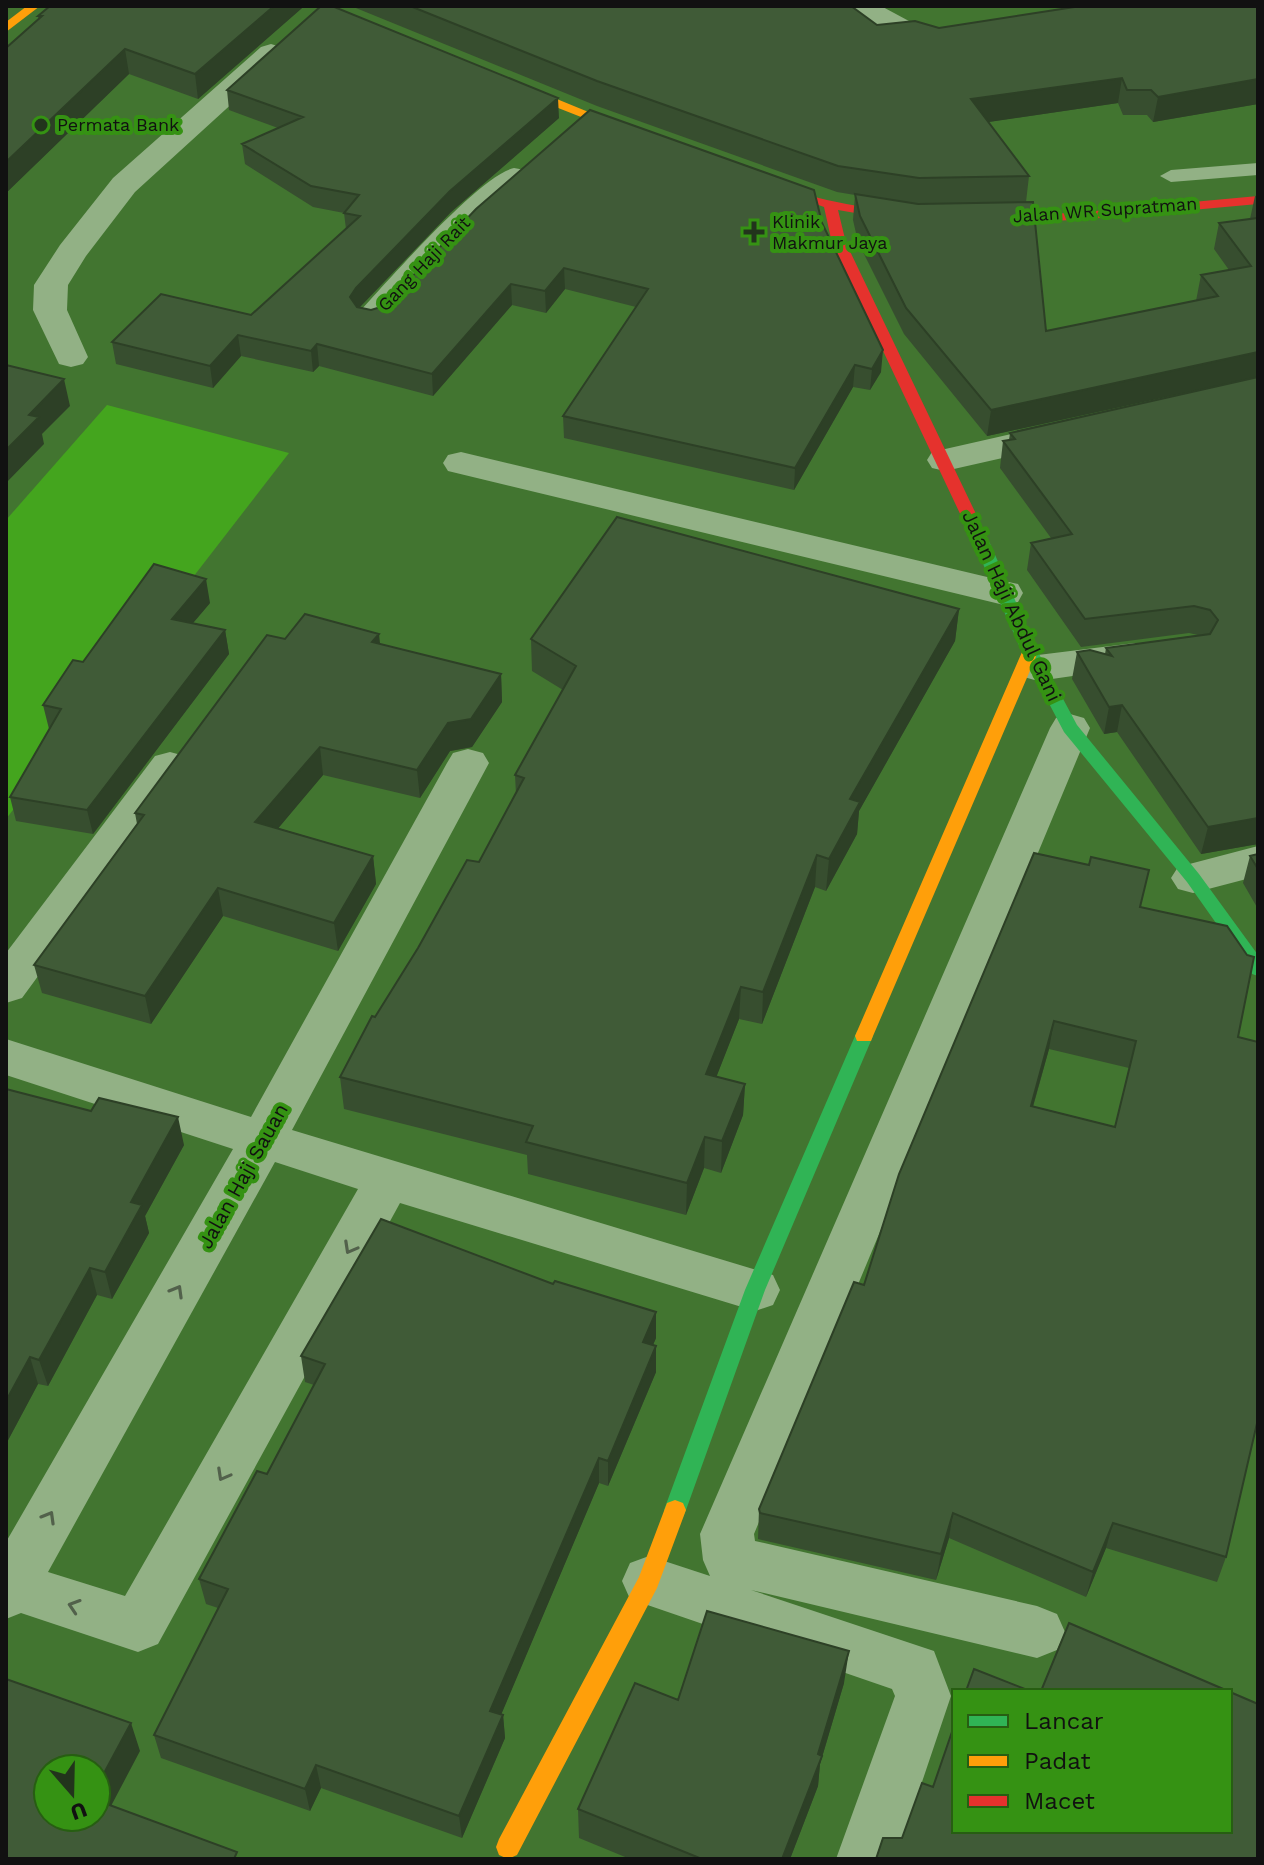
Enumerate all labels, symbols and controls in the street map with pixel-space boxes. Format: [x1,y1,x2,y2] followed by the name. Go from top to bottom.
[57,114,179,135] place label: Permata Bank
[32,116,50,134] marker: Permata Bank
[1012,193,1198,226] street label: Jalan WR Supratman
[772,211,887,253] place label: Klinik Makmur Jaya
[373,212,474,315] street label: Gang Haji Rait
[743,221,765,243] marker: Klinik Makmur Jaya
[957,507,1067,705] street label: Jalan Haji Abdul Gani
[193,1099,293,1253] street label: Jalan Haji Sauan
[344,1239,360,1254] one-way arrow
[168,1285,183,1299] one-way arrow
[217,1466,233,1480] one-way arrow
[39,1512,55,1526] one-way arrow
[68,1599,82,1615] one-way arrow
[952,1689,1232,1833] legend
[1024,1707,1104,1735] text: Lancar
[1024,1747,1090,1775] text: Padat
[32,1753,112,1833] north arrow
[1024,1787,1095,1815] text: Macet
[67,1797,90,1826] text: U

